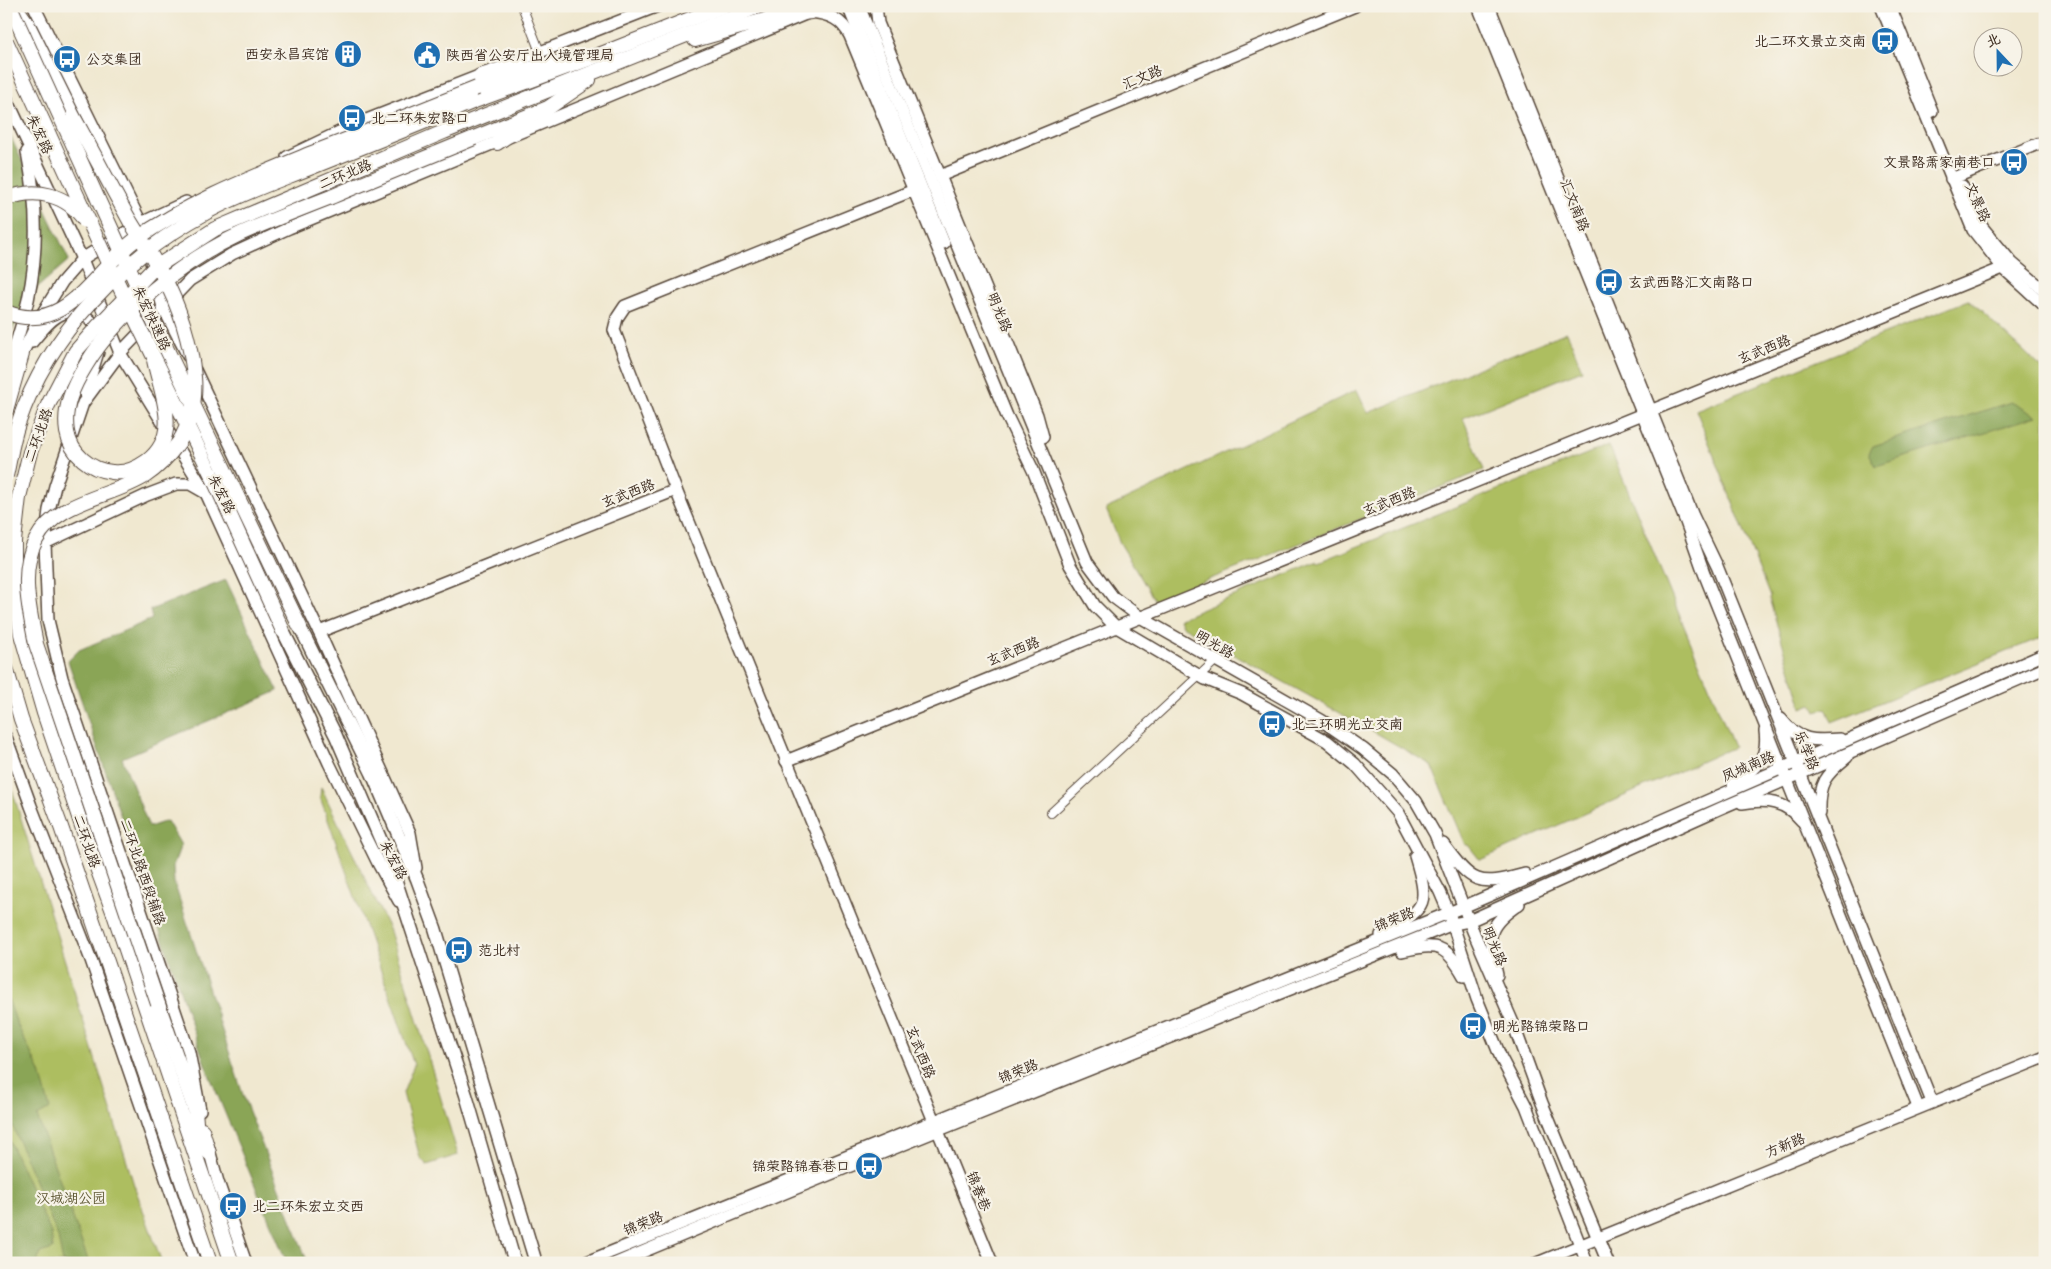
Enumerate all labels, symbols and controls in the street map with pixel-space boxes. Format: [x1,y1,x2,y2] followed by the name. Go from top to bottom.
[1870,26,1900,56] bus stop icon: 北二环文景立交南
[1974,28,2024,78] north arrow
[1983,29,2003,51] text: 北
[1754,32,1866,50] place label: 北二环文景立交南
[333,39,363,69] building icon: 西安永昌宾馆
[412,40,442,70] public building icon: 陕西省公安厅出入境管理局
[52,44,82,74] bus stop icon: 公交集团
[245,45,329,63] place label: 西安永昌宾馆
[446,46,614,64] place label: 陕西省公安厅出入境管理局
[86,50,142,68] place label: 公交集团
[1119,61,1165,93] street label: 汇文路
[337,103,367,133] bus stop icon: 北二环朱宏路口
[371,109,469,127] place label: 北二环朱宏路口
[23,111,57,157] street label: 朱宏路
[1999,147,2029,177] bus stop icon: 文景路萧家南巷口
[1883,153,1995,171] place label: 文景路萧家南巷口
[316,155,374,193] street label: 二环北路
[1556,176,1594,234] street label: 汇文南路
[1961,179,1995,225] street label: 文景路
[1594,267,1624,297] bus stop icon: 玄武西路汇文南路口
[1628,273,1754,291] place label: 玄武西路汇文南路口
[129,282,175,354] street label: 朱宏快速路
[984,289,1016,335] street label: 明光路
[1735,330,1793,368] street label: 玄武西路
[20,406,56,464] street label: 二环北路
[204,471,240,517] street label: 朱宏路
[599,475,657,511] street label: 玄武西路
[1360,482,1418,520] street label: 玄武西路
[1192,626,1238,662] street label: 明光路
[984,632,1042,670] street label: 玄武西路
[1257,709,1287,739] bus stop icon: 北二环明光立交南
[1291,715,1403,733] place label: 北二环明光立交南
[1791,727,1823,773] street label: 乐学路
[1719,747,1777,785] street label: 凤城南路
[69,812,105,870] street label: 二环北路
[116,816,170,928] street label: 二环北路西段辅路
[376,837,412,883] street label: 朱宏路
[1371,903,1417,935] street label: 锦荣路
[1479,923,1511,969] street label: 明光路
[444,935,474,965] bus stop icon: 范北村
[478,941,520,959] place label: 范北村
[1458,1011,1488,1041] bus stop icon: 明光路锦荣路口
[1492,1017,1590,1035] place label: 明光路锦荣路口
[902,1023,940,1081] street label: 玄武西路
[995,1055,1041,1087] street label: 锦荣路
[1762,1129,1808,1161] street label: 方新路
[854,1151,884,1181] bus stop icon: 锦荣路锦春巷口
[752,1157,850,1175] place label: 锦荣路锦春巷口
[963,1168,996,1215] street label: 锦春巷
[36,1189,106,1207] park label: 汉城湖公园
[218,1191,248,1221] bus stop icon: 北二环朱宏立交西
[252,1197,364,1215] place label: 北二环朱宏立交西
[620,1207,666,1239] street label: 锦荣路

